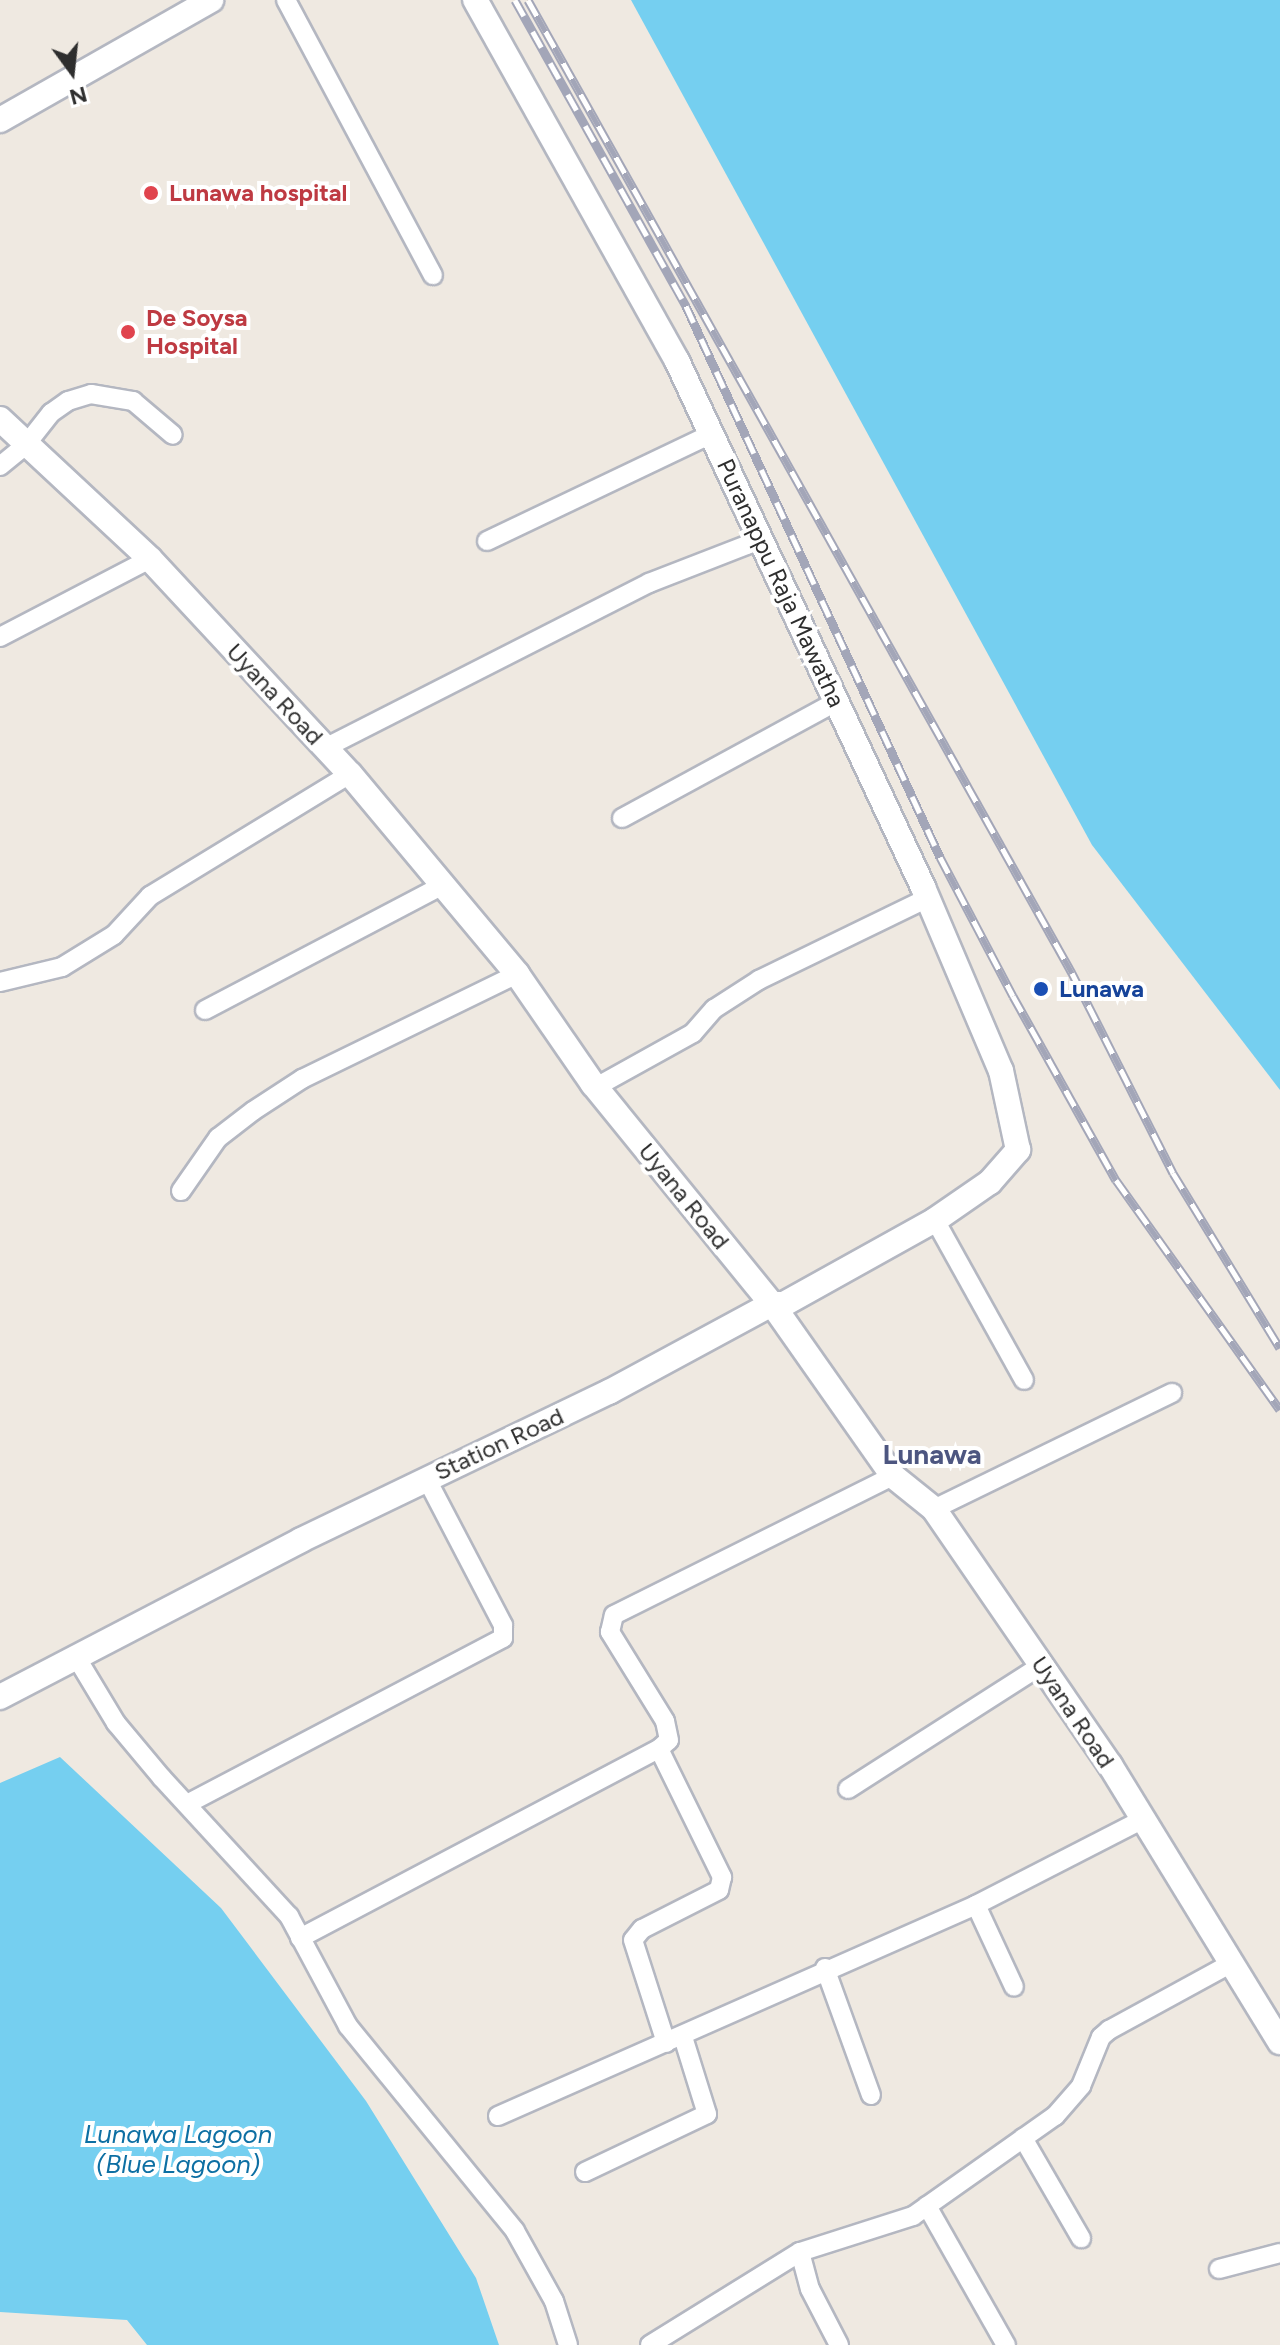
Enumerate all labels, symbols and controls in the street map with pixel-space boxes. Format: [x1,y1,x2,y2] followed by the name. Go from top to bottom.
[32,32,112,112] north arrow
[67,80,90,111] text: N
[169,179,347,207] place label: Lunawa hospital
[140,182,162,204] marker: Lunawa hospital
[146,304,248,360] place label: De Soysa Hospital
[117,321,139,343] marker: De Soysa Hospital
[711,454,851,712] street label: Puranappu Raja Mawatha
[221,637,329,751] street label: Uyana Road
[1059,975,1144,1003] place label: Lunawa
[1030,978,1052,1000] marker: Lunawa
[632,1137,736,1255] street label: Uyana Road
[430,1402,568,1486] street label: Station Road
[882,1437,982,1471] district label: Lunawa
[1025,1651,1121,1773] street label: Uyana Road
[84,2119,272,2180] water label: Lunawa Lagoon (Blue Lagoon)

